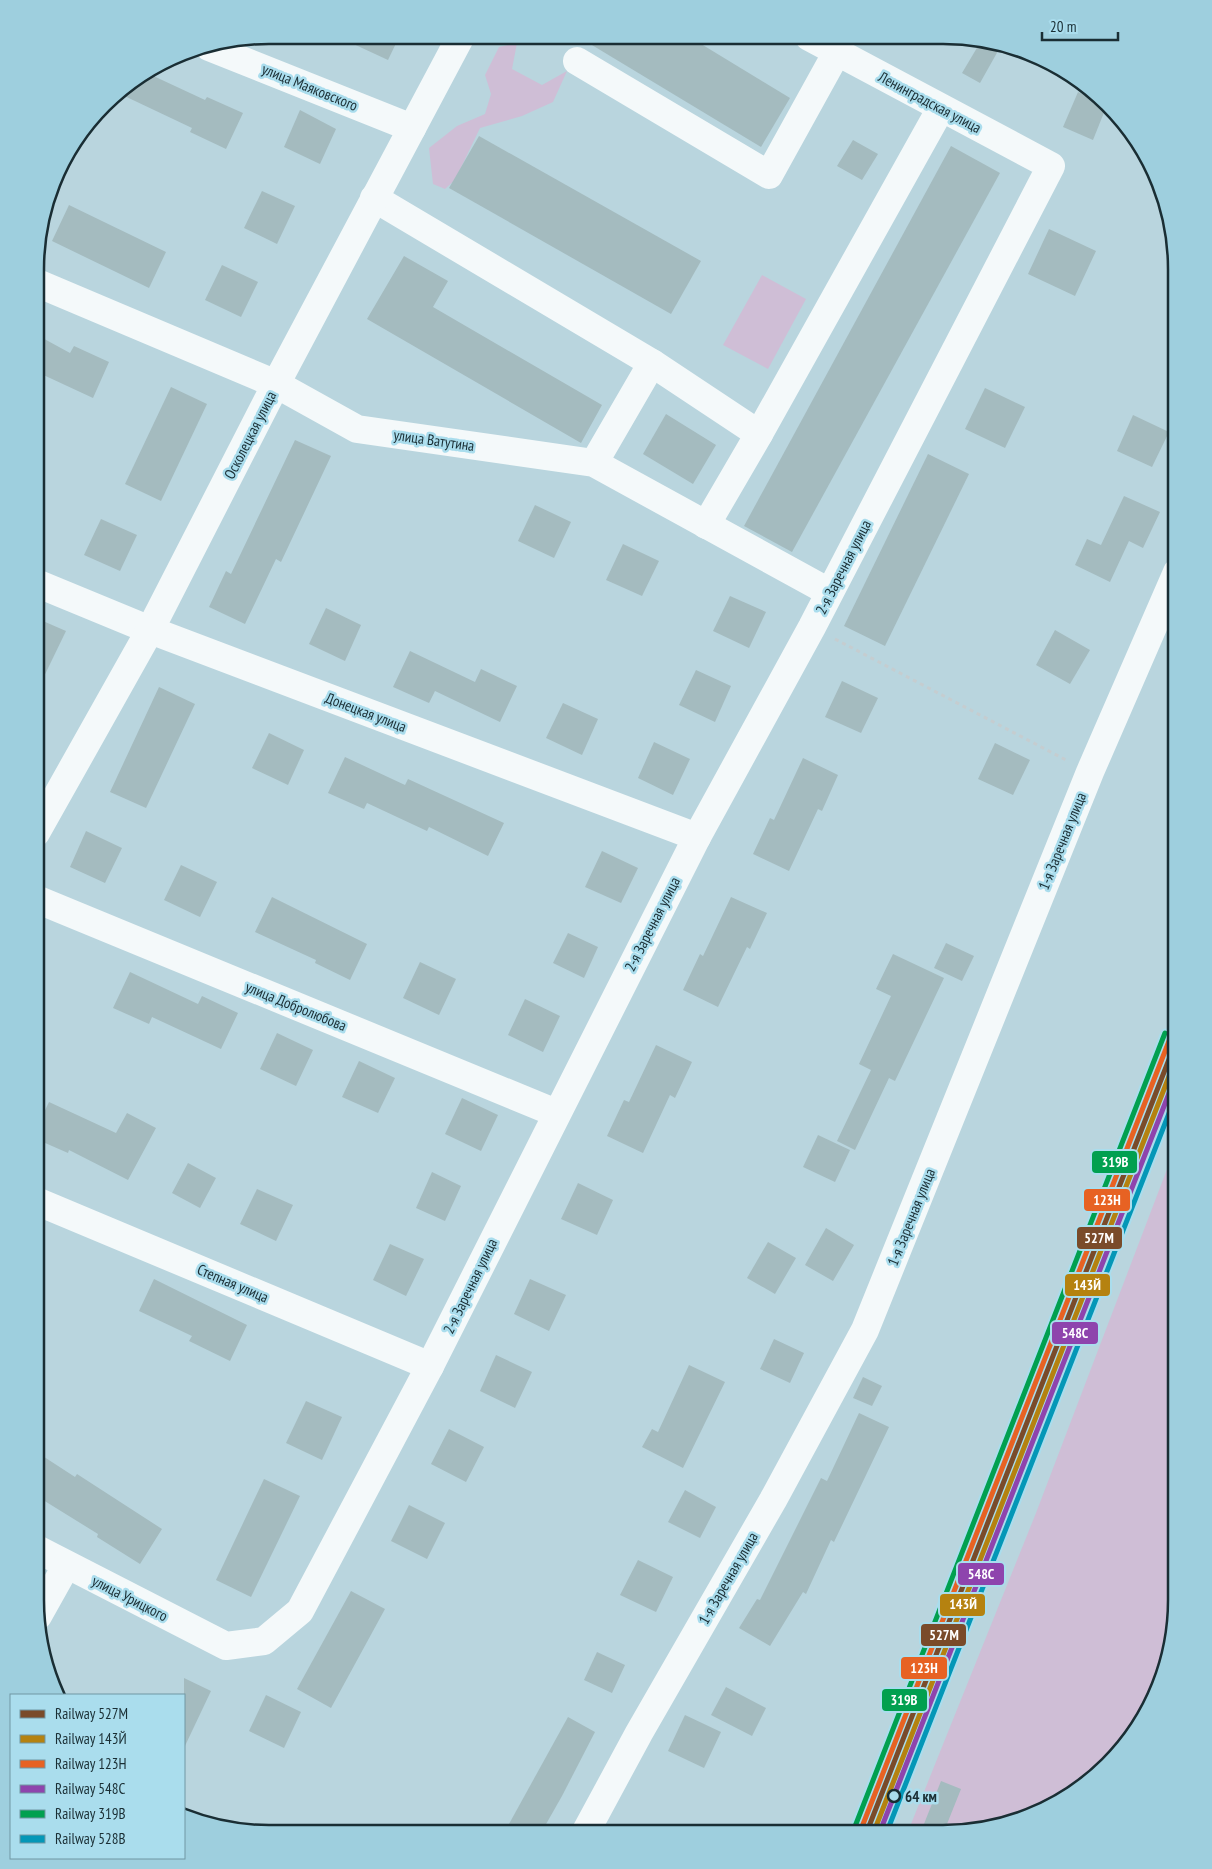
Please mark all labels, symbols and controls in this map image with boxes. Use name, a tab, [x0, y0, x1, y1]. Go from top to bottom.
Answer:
scale bar	[1042, 10, 1118, 42]
text: 20 m	[1050, 17, 1076, 36]
street label: улица Маяковского	[259, 59, 361, 115]
street label: Ленинградская улица	[874, 66, 985, 137]
street label: Осколецкая улица	[220, 388, 280, 482]
street label: улица Ватутина	[392, 425, 476, 455]
street label: 2-я Заречная улица	[811, 517, 875, 617]
street label: Донецкая улица	[323, 688, 409, 736]
street label: 1-я Заречная улица	[1034, 789, 1090, 893]
street label: 2-я Заречная улица	[620, 874, 684, 974]
street label: улица Добролюбова	[243, 977, 349, 1035]
line badge: 319В	[1091, 1150, 1138, 1174]
text: 319В	[1102, 1153, 1129, 1171]
street label: 1-я Заречная улица	[883, 1165, 939, 1269]
line badge: 123Н	[1083, 1188, 1131, 1212]
text: 123Н	[1093, 1191, 1121, 1209]
line badge: 527М	[1076, 1226, 1123, 1250]
text: 527М	[1084, 1229, 1114, 1247]
street label: 2-я Заречная улица	[439, 1235, 501, 1337]
street label: Степная улица	[195, 1259, 271, 1307]
line badge: 143Й	[1064, 1273, 1111, 1297]
text: 143Й	[1073, 1276, 1101, 1294]
line badge: 548С	[1051, 1321, 1099, 1345]
text: 548С	[1062, 1324, 1089, 1342]
street label: 1-я Заречная улица	[694, 1528, 762, 1628]
line badge: 548С	[957, 1562, 1005, 1586]
text: 548С	[968, 1565, 995, 1583]
street label: улица Урицкого	[89, 1571, 171, 1625]
line badge: 143Й	[939, 1593, 986, 1617]
text: 143Й	[949, 1595, 977, 1613]
line badge: 527М	[920, 1623, 967, 1647]
text: 527М	[929, 1626, 959, 1644]
line badge: 123Н	[900, 1656, 948, 1680]
text: 123Н	[910, 1659, 938, 1677]
line badge: 319В	[881, 1688, 928, 1712]
text: 319В	[891, 1691, 918, 1709]
legend	[10, 1694, 185, 1859]
text: Railway 527М	[55, 1704, 128, 1723]
text: Railway 143Й	[55, 1729, 127, 1748]
text: Railway 123Н	[55, 1754, 126, 1773]
text: Railway 548С	[55, 1779, 125, 1798]
place label: 64 км	[905, 1787, 937, 1806]
marker: 64 км	[887, 1789, 901, 1803]
text: Railway 319В	[55, 1804, 126, 1823]
text: Railway 528В	[55, 1829, 126, 1848]

